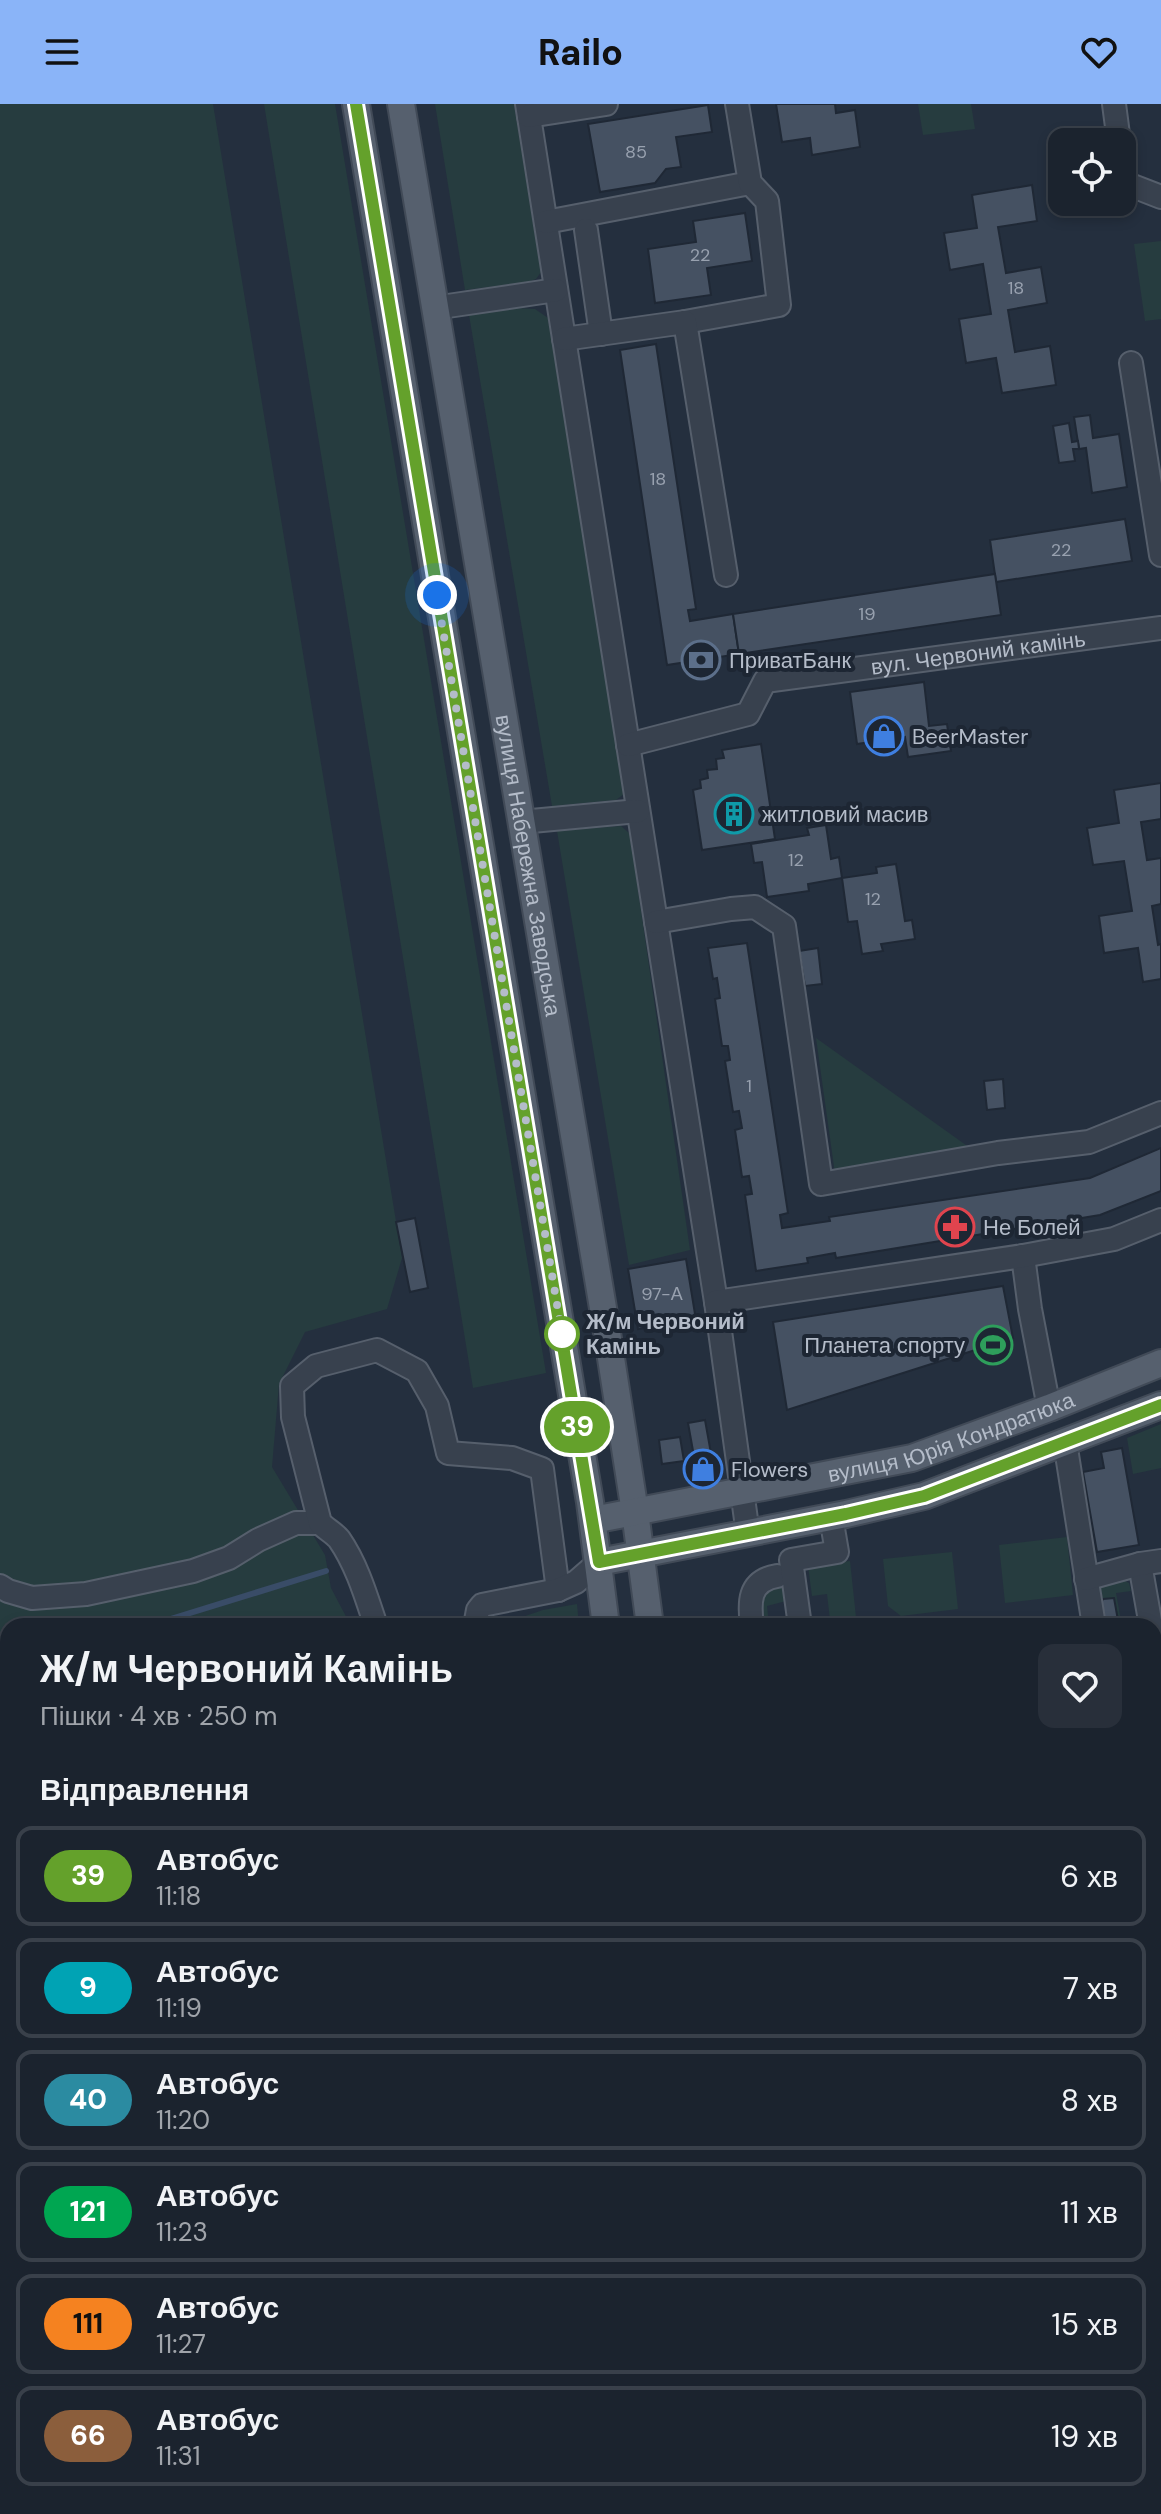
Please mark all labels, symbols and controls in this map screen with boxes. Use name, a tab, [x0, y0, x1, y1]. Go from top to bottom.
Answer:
text: Railo	[538, 29, 623, 76]
icon: menu	[40, 30, 84, 74]
icon: heart	[1077, 30, 1121, 74]
map controls	[1048, 128, 1136, 216]
button: locate	[1048, 128, 1136, 216]
house number: 85	[625, 140, 647, 164]
house number: 22	[690, 243, 710, 267]
house number: 18	[1008, 276, 1024, 300]
house number: 18	[650, 467, 666, 491]
house number: 22	[1051, 538, 1071, 562]
your location	[417, 575, 457, 615]
house number: 19	[859, 602, 875, 626]
street label: вул. Червоний камінь	[869, 624, 1087, 681]
bank icon: ПриватБанк	[680, 639, 722, 681]
place label: ПриватБанк	[729, 646, 851, 675]
street label: вулиця Набережна Заводська	[489, 712, 568, 1019]
shop icon: BeerMaster	[863, 715, 905, 757]
place label: BeerMaster	[912, 722, 1028, 751]
building icon: житловий масив	[713, 793, 755, 835]
place label: житловий масив	[762, 800, 928, 829]
house number: 12	[788, 848, 804, 872]
house number: 12	[865, 887, 881, 911]
house number: 1	[746, 1074, 752, 1098]
pharmacy icon: Не Болей	[934, 1206, 976, 1248]
place label: Не Болей	[983, 1213, 1081, 1242]
house number: 97-А	[641, 1282, 683, 1306]
place label: Ж/м Червоний Камінь	[585, 1307, 745, 1361]
marker: Ж/м Червоний Камінь	[545, 1317, 579, 1351]
sports icon: Планета спорту	[972, 1324, 1014, 1366]
place label: Планета спорту	[804, 1331, 965, 1360]
street label: вулиця Юрія Кондратюка	[825, 1385, 1079, 1489]
line badge: 39	[541, 1401, 613, 1453]
text: 39	[560, 1408, 594, 1445]
shop icon: Flowers	[682, 1448, 724, 1490]
place label: Flowers	[731, 1455, 808, 1484]
text: Ж/м Червоний Камінь	[40, 1644, 453, 1694]
button: heart	[1038, 1644, 1122, 1728]
text: Пішки · 4 хв · 250 m	[40, 1699, 277, 1733]
text: Відправлення	[40, 1770, 249, 1809]
text: Автобус	[156, 1840, 279, 1879]
text: 39	[71, 1857, 105, 1894]
text: 6 хв	[1060, 1857, 1118, 1896]
text: 11:18	[156, 1879, 201, 1913]
text: Автобус	[156, 1952, 279, 1991]
text: 9	[79, 1969, 97, 2006]
text: 7 хв	[1063, 1969, 1118, 2008]
text: 11:19	[156, 1991, 202, 2025]
text: Автобус	[156, 2064, 279, 2103]
text: 40	[69, 2081, 107, 2118]
text: 8 хв	[1061, 2081, 1118, 2120]
text: 11:20	[156, 2103, 210, 2137]
text: Автобус	[156, 2176, 279, 2215]
text: 121	[70, 2193, 106, 2230]
text: 11 хв	[1060, 2193, 1118, 2232]
text: 11:23	[156, 2215, 208, 2249]
text: Автобус	[156, 2288, 279, 2327]
text: 111	[73, 2305, 103, 2342]
text: 15 хв	[1051, 2305, 1118, 2344]
text: 11:27	[156, 2327, 206, 2361]
text: Автобус	[156, 2400, 279, 2439]
text: 66	[70, 2417, 106, 2454]
text: 19 хв	[1051, 2417, 1118, 2456]
text: 11:31	[156, 2439, 201, 2473]

